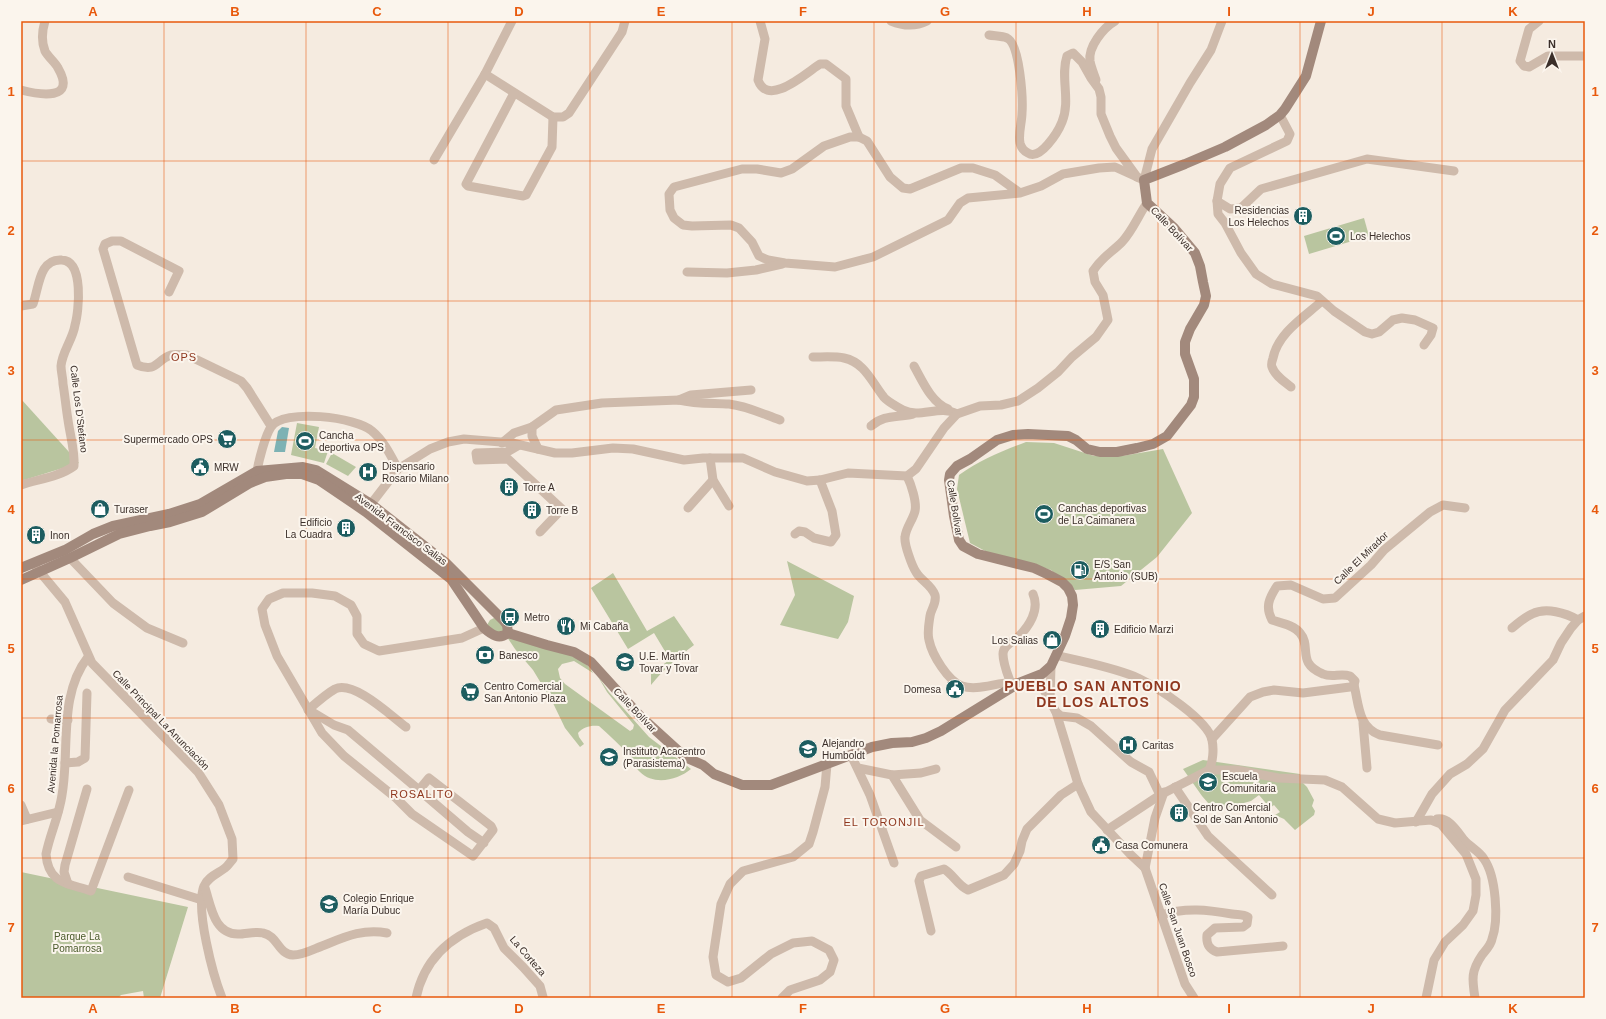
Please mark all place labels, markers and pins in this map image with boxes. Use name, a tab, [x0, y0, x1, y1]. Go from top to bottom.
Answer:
place label: Residencias Los Helechos	[1228, 205, 1289, 228]
building icon: Residencias Los Helechos	[1292, 205, 1314, 227]
sports icon: Los Helechos	[1325, 225, 1347, 247]
place label: Los Helechos	[1350, 231, 1411, 242]
supermarket icon: Supermercado OPS	[216, 428, 238, 450]
sports icon: Cancha deportiva OPS	[294, 430, 316, 452]
place label: Cancha deportiva OPS	[319, 430, 384, 453]
place label: Supermercado OPS	[124, 434, 213, 445]
public building icon: MRW	[189, 456, 211, 478]
hospital icon: Dispensario Rosario Milano	[357, 461, 379, 483]
place label: Dispensario Rosario Milano	[382, 461, 449, 484]
place label: MRW	[214, 462, 239, 473]
building icon: Torre A	[498, 476, 520, 498]
place label: Torre A	[523, 482, 555, 493]
shop icon: Turaser	[89, 498, 111, 520]
building icon: Torre B	[521, 499, 543, 521]
sports icon: Canchas deportivas de La Caimanera	[1033, 503, 1055, 525]
place label: Canchas deportivas de La Caimanera	[1058, 503, 1146, 526]
place label: Turaser	[114, 504, 149, 515]
place label: Torre B	[546, 505, 579, 516]
place label: Edificio La Cuadra	[285, 517, 332, 540]
building icon: Edificio La Cuadra	[335, 517, 357, 539]
building icon: Inon	[25, 524, 47, 546]
place label: Inon	[50, 530, 69, 541]
fuel station icon: E/S San Antonio (SUB)	[1069, 559, 1091, 581]
place label: E/S San Antonio (SUB)	[1094, 559, 1158, 582]
bus stop icon: Metro	[499, 606, 521, 628]
place label: Metro	[524, 612, 550, 623]
restaurant icon: Mi Cabaña	[555, 615, 577, 637]
building icon: Edificio Marzi	[1089, 618, 1111, 640]
place label: Mi Cabaña	[580, 621, 629, 632]
place label: Edificio Marzi	[1114, 624, 1173, 635]
shop icon: Los Salias	[1041, 629, 1063, 651]
place label: Los Salias	[992, 635, 1038, 646]
bank icon: Banesco	[474, 644, 496, 666]
place label: Banesco	[499, 650, 538, 661]
school or university icon: U.E. Martín Tovar y Tovar	[614, 651, 636, 673]
place label: U.E. Martín Tovar y Tovar	[639, 651, 699, 674]
public building icon: Domesa	[944, 678, 966, 700]
supermarket icon: Centro Comercial San Antonio Plaza	[459, 681, 481, 703]
place label: Centro Comercial San Antonio Plaza	[484, 681, 566, 704]
place label: Domesa	[904, 684, 941, 695]
hospital icon: Caritas	[1117, 734, 1139, 756]
school or university icon: Alejandro Humboldt	[797, 738, 819, 760]
place label: Alejandro Humboldt	[822, 738, 865, 761]
place label: Caritas	[1142, 740, 1174, 751]
school or university icon: Instituto Acacentro (Parasistema)	[598, 746, 620, 768]
place label: Instituto Acacentro (Parasistema)	[623, 746, 706, 769]
school or university icon: Escuela Comunitaria	[1197, 771, 1219, 793]
place label: Escuela Comunitaria	[1222, 771, 1276, 794]
building icon: Centro Comercial Sol de San Antonio	[1168, 802, 1190, 824]
place label: Centro Comercial Sol de San Antonio	[1193, 802, 1279, 825]
public building icon: Casa Comunera	[1090, 834, 1112, 856]
place label: Casa Comunera	[1115, 840, 1188, 851]
school or university icon: Colegio Enrique María Dubuc	[318, 893, 340, 915]
place label: Colegio Enrique María Dubuc	[343, 893, 415, 916]

